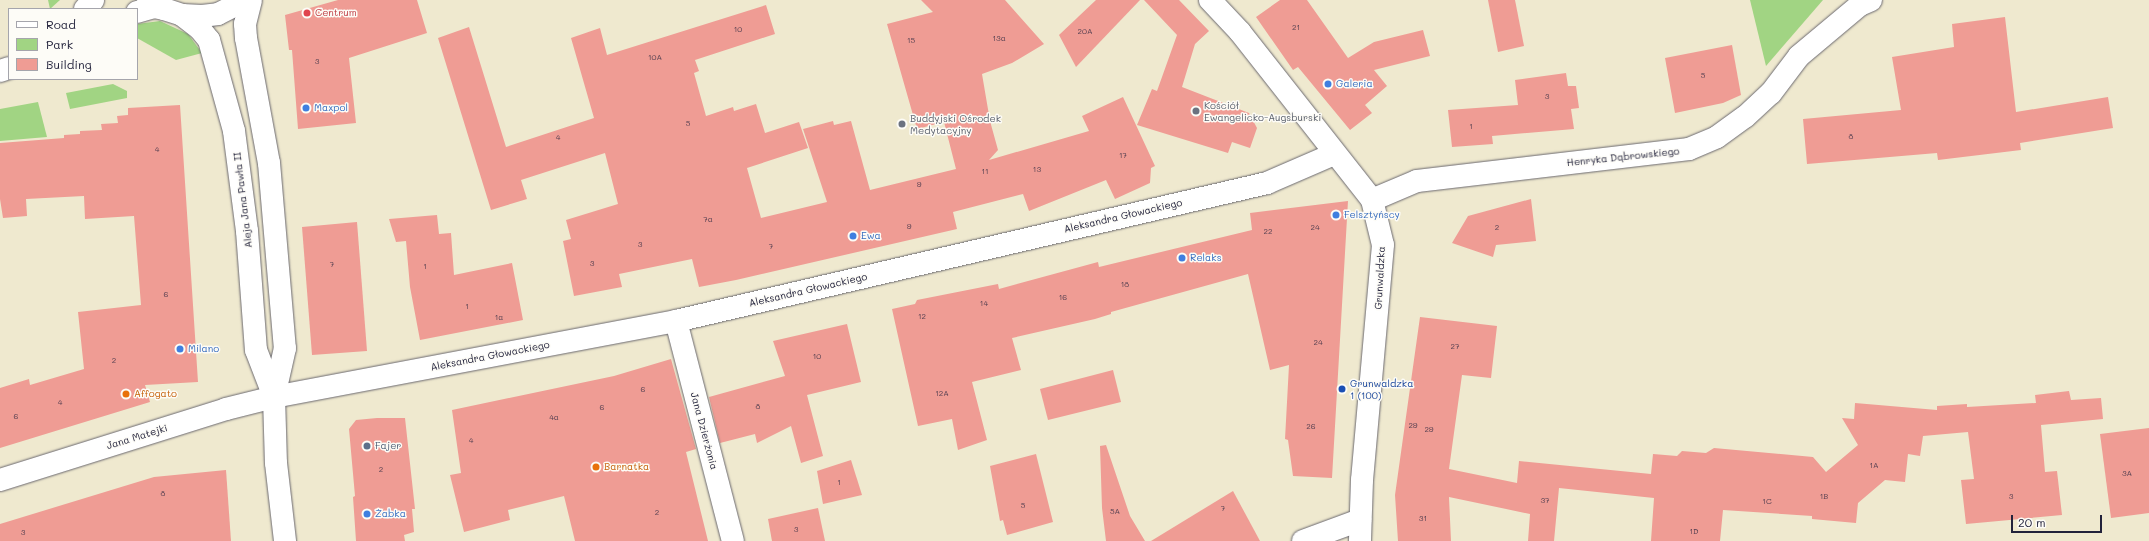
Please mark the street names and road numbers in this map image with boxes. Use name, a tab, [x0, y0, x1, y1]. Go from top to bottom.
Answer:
street label: Henryka Dąbrowskiego	[1566, 145, 1680, 169]
street label: Aleja Jana Pawła II	[231, 151, 255, 249]
street label: Aleksandra Głowackiego	[1063, 197, 1183, 235]
street label: Grunwaldzka	[1372, 246, 1388, 310]
street label: Aleksandra Głowackiego	[748, 271, 868, 309]
street label: Aleksandra Głowackiego	[429, 339, 551, 373]
street label: Jana Dzierżonia	[688, 391, 720, 471]
street label: Jana Matejki	[105, 422, 169, 452]

